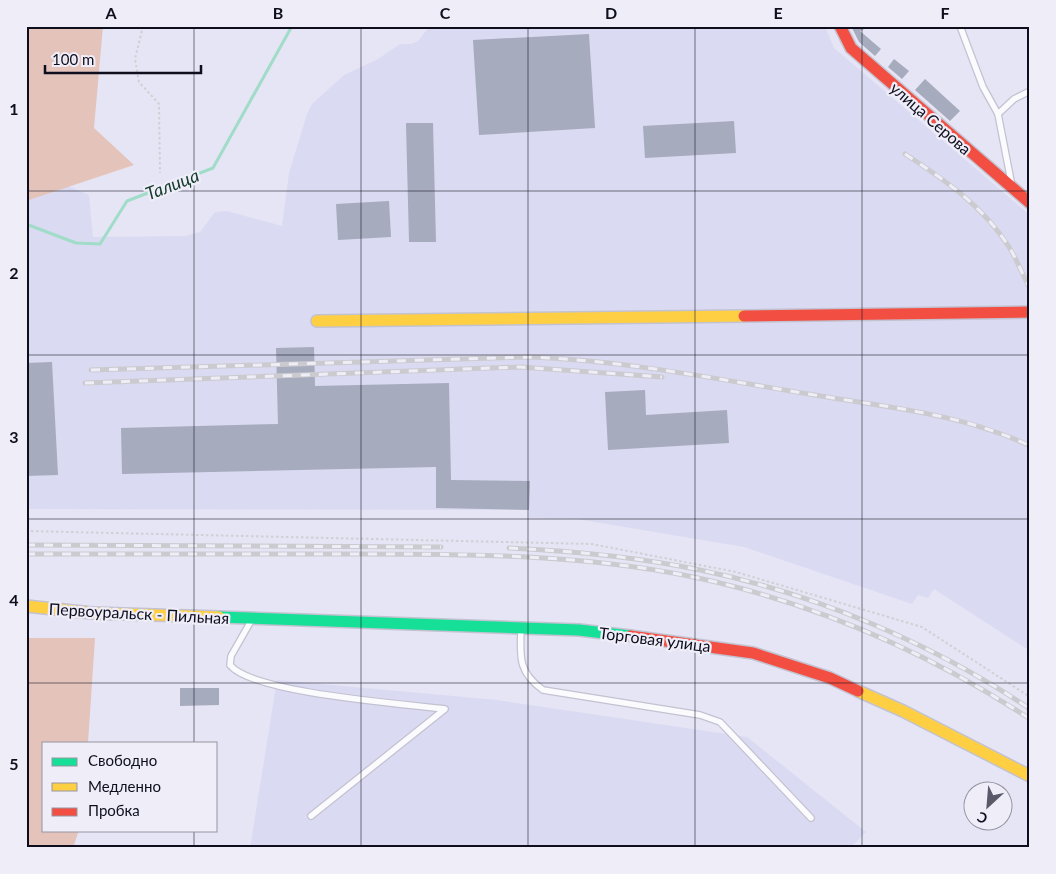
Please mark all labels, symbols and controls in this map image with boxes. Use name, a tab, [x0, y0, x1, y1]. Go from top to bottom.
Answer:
text: A	[104, 3, 117, 22]
text: B	[273, 3, 283, 22]
text: C	[440, 3, 451, 22]
text: D	[605, 3, 617, 22]
text: E	[773, 3, 783, 22]
text: F	[940, 3, 950, 22]
scale bar	[45, 42, 201, 74]
text: 100 m	[52, 50, 94, 68]
street label: улица Серова	[887, 78, 975, 158]
text: 1	[9, 99, 19, 118]
water label: Талица	[142, 164, 202, 204]
text: 2	[9, 263, 19, 282]
text: 3	[9, 427, 19, 446]
text: 4	[9, 590, 19, 609]
street label: Первоуральск - Пильная	[48, 599, 230, 627]
street label: Торговая улица	[598, 623, 712, 655]
legend	[42, 742, 218, 832]
text: Свободно	[88, 751, 157, 769]
text: 5	[9, 754, 19, 773]
text: Медленно	[88, 777, 161, 795]
north arrow	[964, 782, 1014, 832]
text: Пробка	[88, 801, 140, 819]
text: С	[974, 808, 990, 828]

